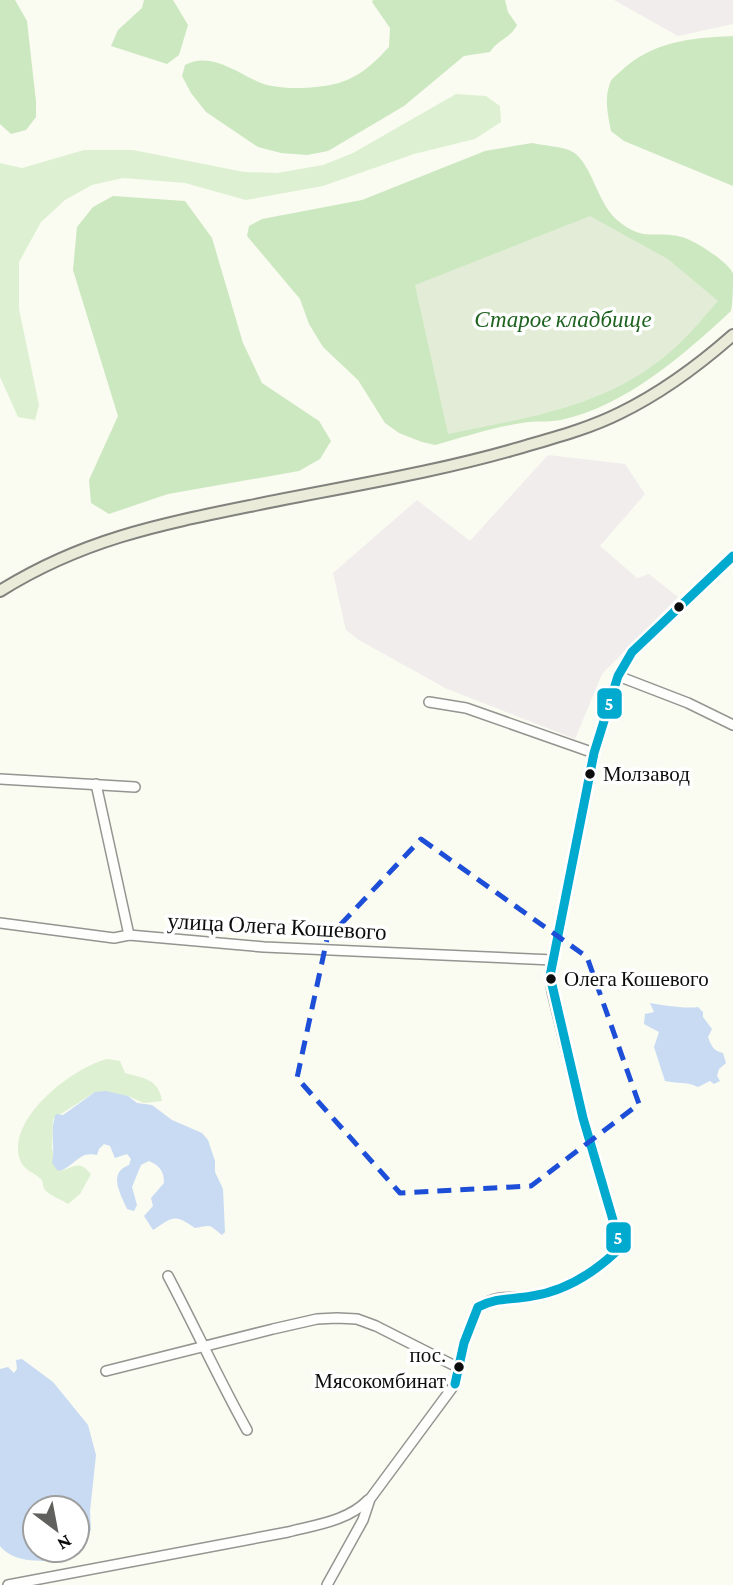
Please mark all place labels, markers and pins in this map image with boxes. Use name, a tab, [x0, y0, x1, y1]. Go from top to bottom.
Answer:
unlabelled marker	[672, 600, 686, 614]
place label: Молзавод	[603, 762, 690, 786]
marker: Молзавод	[583, 767, 597, 781]
place label: Олега Кошевого	[564, 967, 709, 991]
marker: Олега Кошевого	[544, 972, 558, 986]
place label: пос. Мясокомбинат	[314, 1343, 446, 1393]
marker: пос. Мясокомбинат	[452, 1360, 466, 1374]

